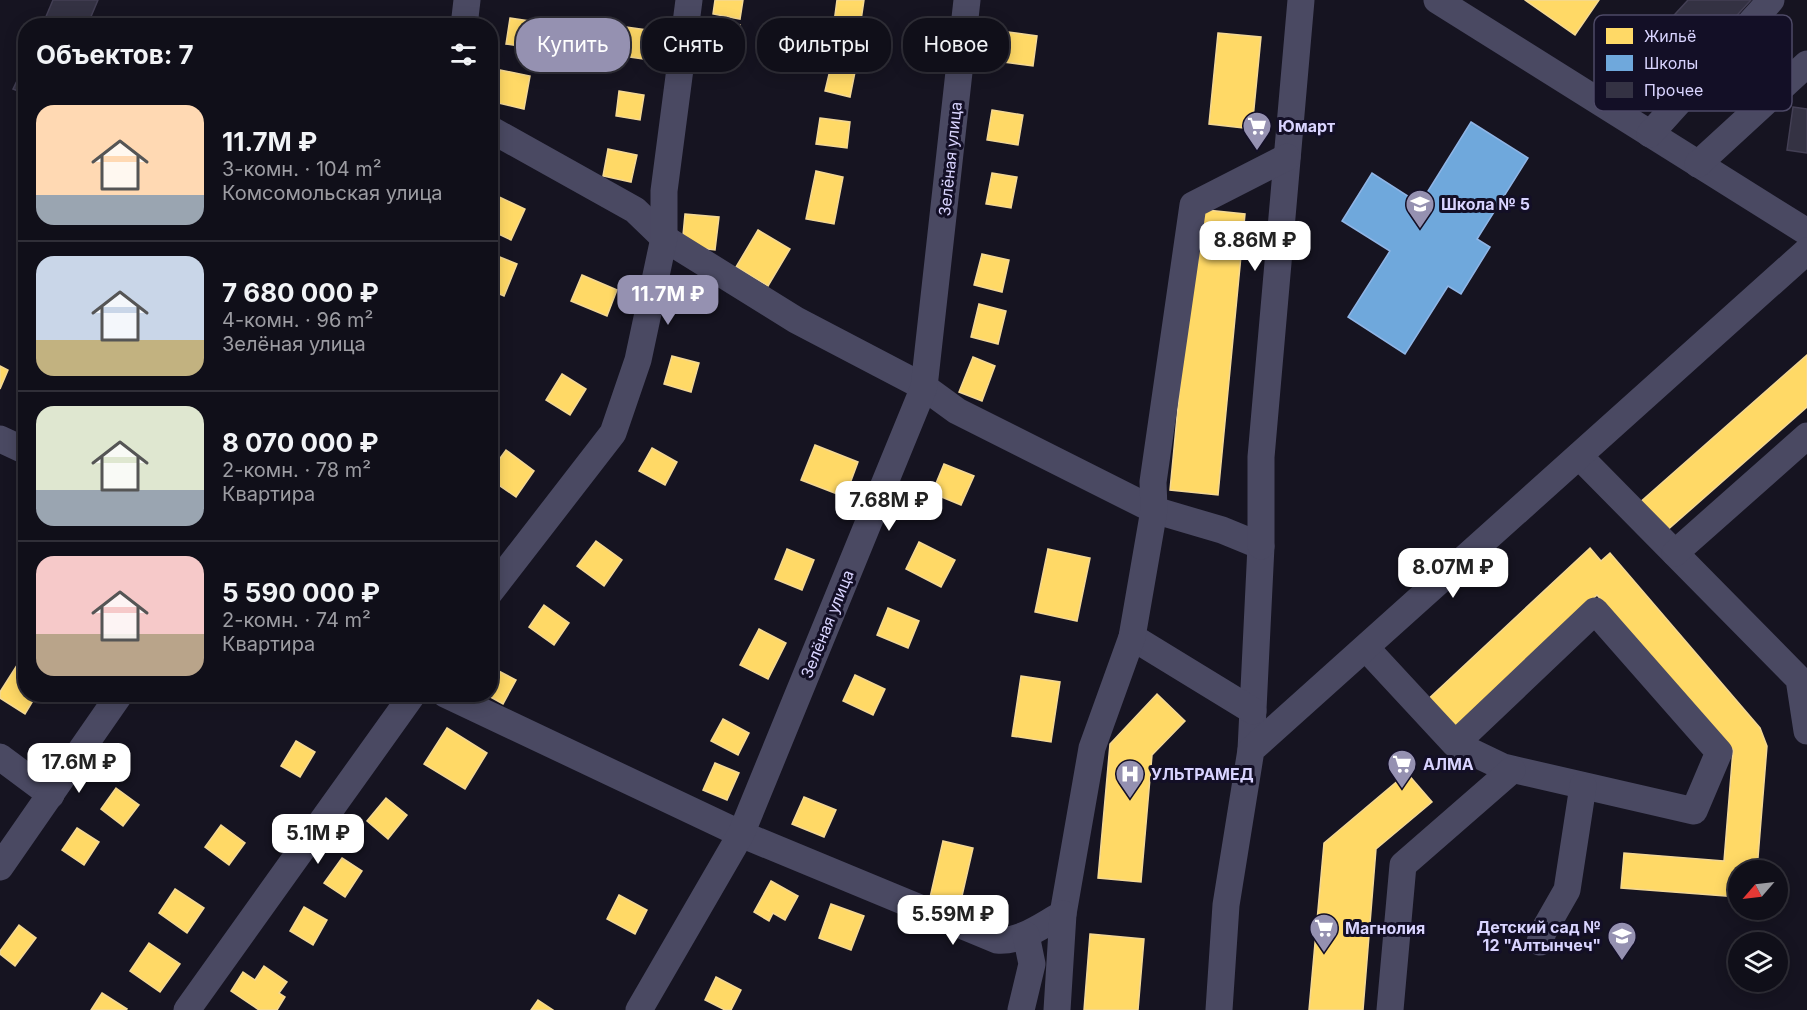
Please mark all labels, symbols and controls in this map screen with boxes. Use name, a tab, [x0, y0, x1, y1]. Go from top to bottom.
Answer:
legend	[1594, 15, 1792, 111]
chip: Купить	[516, 18, 630, 72]
chip: Снять	[642, 18, 745, 72]
chip: Фильтры	[757, 18, 891, 72]
chip: Новое	[903, 18, 1009, 72]
text: Жильё	[1644, 26, 1696, 46]
icon: filters	[447, 38, 480, 71]
text: Объектов: 7	[36, 39, 194, 70]
text: Школы	[1644, 53, 1698, 73]
text: Прочее	[1644, 80, 1703, 100]
street label: Зелёная улица	[934, 101, 966, 217]
supermarket icon: Юмарт	[1241, 110, 1273, 152]
place label: Юмарт	[1278, 116, 1335, 136]
text: 11.7M ₽	[222, 126, 317, 157]
icon: home	[84, 129, 156, 201]
text: 3-комн. · 104 m²	[222, 157, 382, 181]
text: Комсомольская улица	[222, 181, 443, 205]
school or university icon: Школа № 5	[1404, 188, 1436, 230]
place label: Школа № 5	[1441, 194, 1530, 214]
pin: 8.86M ₽	[1200, 221, 1310, 272]
text: 8.86M ₽	[1214, 228, 1296, 252]
pin: 11.7M ₽	[613, 275, 723, 326]
text: 7 680 000 ₽	[222, 277, 379, 308]
icon: home	[84, 280, 156, 352]
text: 11.7M ₽	[631, 282, 705, 306]
text: 4-комн. · 96 m²	[222, 308, 373, 332]
text: Зелёная улица	[222, 332, 366, 356]
text: 8 070 000 ₽	[222, 427, 379, 458]
icon: home	[84, 430, 156, 502]
text: 2-комн. · 78 m²	[222, 458, 371, 482]
pin: 7.68M ₽	[834, 481, 944, 532]
text: Квартира	[222, 482, 315, 506]
text: 7.68M ₽	[849, 488, 929, 512]
pin: 8.07M ₽	[1398, 548, 1508, 599]
text: 8.07M ₽	[1412, 555, 1494, 579]
street label: Зелёная улица	[796, 567, 858, 681]
text: 5 590 000 ₽	[222, 577, 380, 608]
icon: home	[84, 580, 156, 652]
text: 2-комн. · 74 m²	[222, 608, 371, 632]
text: Квартира	[222, 632, 315, 656]
pin: 17.6M ₽	[24, 743, 134, 794]
supermarket icon: АЛМА	[1386, 748, 1418, 790]
text: 17.6M ₽	[41, 750, 117, 774]
place label: АЛМА	[1423, 754, 1474, 774]
hospital icon: УЛЬТРАМЕД	[1114, 758, 1146, 800]
place label: УЛЬТРАМЕД	[1151, 764, 1254, 784]
pin: 5.1M ₽	[269, 814, 367, 865]
text: 5.1M ₽	[286, 821, 350, 845]
north arrow	[1728, 860, 1788, 920]
map controls	[1728, 860, 1788, 992]
pin: 5.59M ₽	[898, 895, 1008, 946]
text: 5.59M ₽	[912, 902, 994, 926]
supermarket icon: Магнолия	[1308, 912, 1340, 954]
place label: Детский сад № 12 "Алтынчеч"	[1476, 917, 1601, 955]
place label: Магнолия	[1345, 918, 1425, 938]
school or university icon: Детский сад № 12 "Алтынчеч"	[1606, 920, 1638, 962]
button: layers	[1728, 932, 1788, 992]

